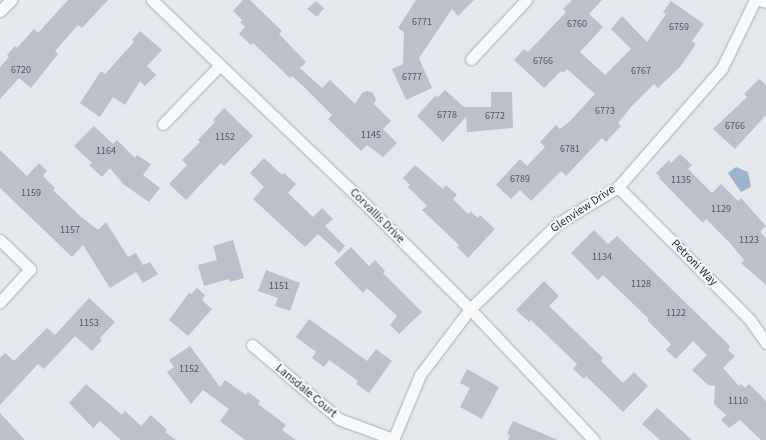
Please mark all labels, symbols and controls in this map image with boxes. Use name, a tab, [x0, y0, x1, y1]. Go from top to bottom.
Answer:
house number: 6771	[412, 17, 432, 29]
house number: 6760	[567, 19, 587, 31]
house number: 6759	[669, 22, 689, 34]
house number: 6766	[533, 56, 553, 68]
house number: 6720	[11, 65, 31, 77]
house number: 6767	[631, 66, 651, 78]
house number: 6777	[402, 72, 422, 84]
house number: 6773	[595, 106, 615, 118]
house number: 6778	[437, 110, 457, 122]
house number: 6772	[485, 111, 505, 123]
house number: 6766	[725, 121, 745, 133]
house number: 1145	[361, 130, 381, 142]
house number: 1152	[215, 132, 235, 144]
house number: 6781	[560, 144, 580, 156]
house number: 1164	[96, 146, 116, 158]
house number: 6789	[510, 174, 530, 186]
house number: 1135	[671, 175, 691, 187]
street label: Glenview Drive	[548, 182, 618, 236]
street label: Corvallis Drive	[347, 186, 407, 246]
house number: 1159	[21, 188, 41, 200]
house number: 1129	[711, 204, 731, 216]
house number: 1157	[60, 225, 80, 237]
house number: 1123	[739, 235, 759, 247]
street label: Petroni Way	[668, 237, 720, 289]
house number: 1134	[592, 252, 612, 264]
house number: 1128	[631, 279, 651, 291]
house number: 1151	[269, 281, 289, 293]
house number: 1122	[666, 308, 686, 320]
house number: 1153	[79, 318, 99, 330]
street label: Lansdale Court	[272, 361, 340, 421]
house number: 1152	[179, 364, 199, 376]
house number: 1110	[728, 396, 748, 408]

